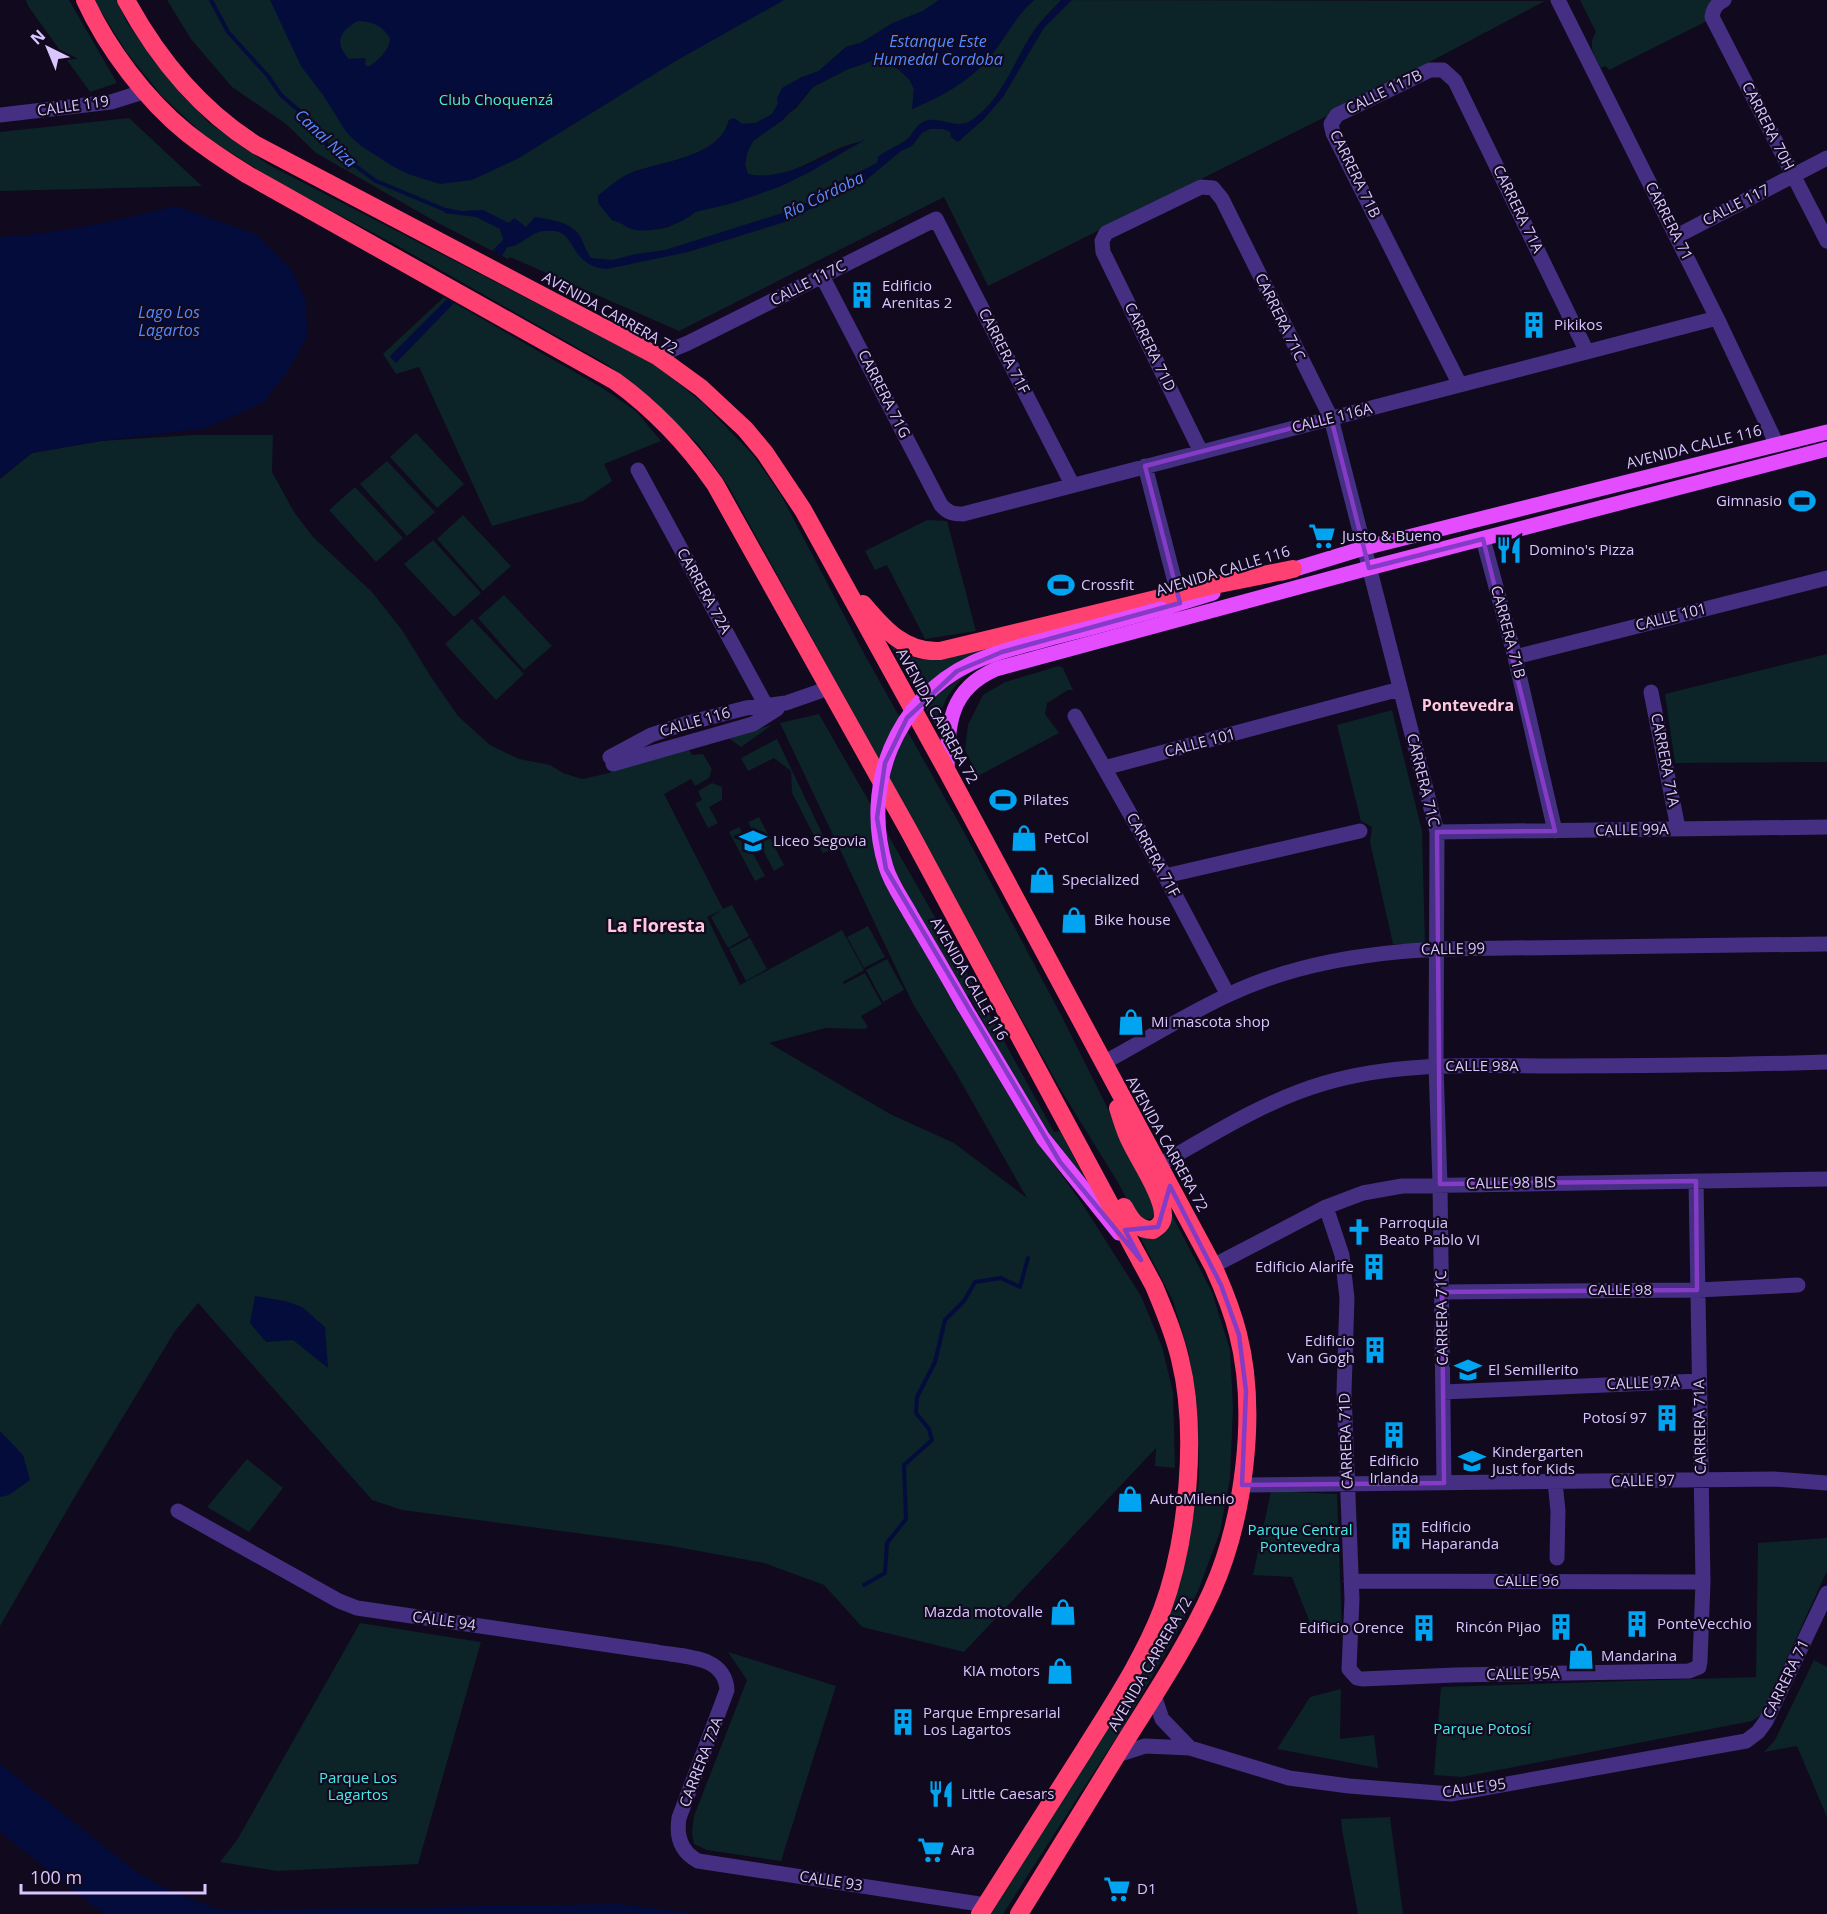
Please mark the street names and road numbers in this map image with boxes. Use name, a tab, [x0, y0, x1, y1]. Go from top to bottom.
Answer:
street label: CALLE 117B	[1342, 64, 1425, 118]
street label: CARRERA 70H	[1738, 78, 1800, 173]
street label: CALLE 119	[36, 90, 110, 120]
street label: CARRERA 71B	[1326, 126, 1386, 221]
street label: CARRERA 71A	[1489, 161, 1549, 256]
street label: CARRERA 71	[1642, 178, 1698, 263]
street label: CALLE 117	[1699, 179, 1772, 229]
street label: CALLE 117C	[766, 255, 849, 310]
street label: AVENIDA CARRERA 72	[539, 267, 682, 358]
street label: CARRERA 71C	[1251, 269, 1311, 364]
street label: CARRERA 71D	[1121, 299, 1181, 394]
street label: CARRERA 71F	[975, 304, 1035, 397]
street label: CARRERA 71G	[854, 346, 916, 441]
street label: CALLE 116A	[1290, 397, 1374, 437]
street label: AVENIDA CALLE 116	[1624, 420, 1764, 473]
street label: AVENIDA CALLE 116	[1153, 540, 1292, 600]
street label: CARRERA 72A	[673, 544, 737, 637]
street label: CARRERA 71B	[1487, 583, 1531, 680]
street label: CALLE 101	[1633, 598, 1708, 635]
street label: AVENIDA CARRERA 72	[892, 644, 983, 787]
street label: CALLE 116	[657, 701, 732, 741]
street label: CARRERA 71A	[1647, 711, 1685, 809]
street label: CALLE 101	[1162, 723, 1237, 761]
street label: CARRERA 71C	[1403, 731, 1445, 828]
street label: CARRERA 71F	[1123, 809, 1185, 900]
street label: CALLE 99A	[1595, 818, 1669, 840]
street label: AVENIDA CALLE 116	[926, 913, 1013, 1044]
street label: CALLE 99	[1421, 937, 1485, 959]
street label: CALLE 98A	[1445, 1055, 1519, 1075]
street label: AVENIDA CARRERA 72	[1122, 1072, 1213, 1215]
street label: CALLE 98 BIS	[1466, 1171, 1556, 1193]
street label: CARRERA 71C	[1430, 1270, 1452, 1366]
street label: CALLE 98	[1588, 1279, 1652, 1299]
street label: CALLE 97A	[1606, 1371, 1681, 1393]
street label: CARRERA 71A	[1688, 1379, 1710, 1475]
street label: CARRERA 71D	[1333, 1392, 1357, 1490]
street label: CALLE 97	[1611, 1469, 1675, 1491]
street label: CALLE 96	[1495, 1570, 1559, 1590]
street label: AVENIDA CARRERA 72	[1102, 1593, 1196, 1734]
street label: CALLE 94	[411, 1606, 478, 1634]
street label: CARRERA 71	[1757, 1636, 1813, 1721]
street label: CALLE 95A	[1486, 1662, 1560, 1684]
street label: CARRERA 72A	[674, 1713, 727, 1810]
street label: CALLE 95	[1441, 1773, 1507, 1801]
street label: CALLE 93	[798, 1865, 864, 1895]

